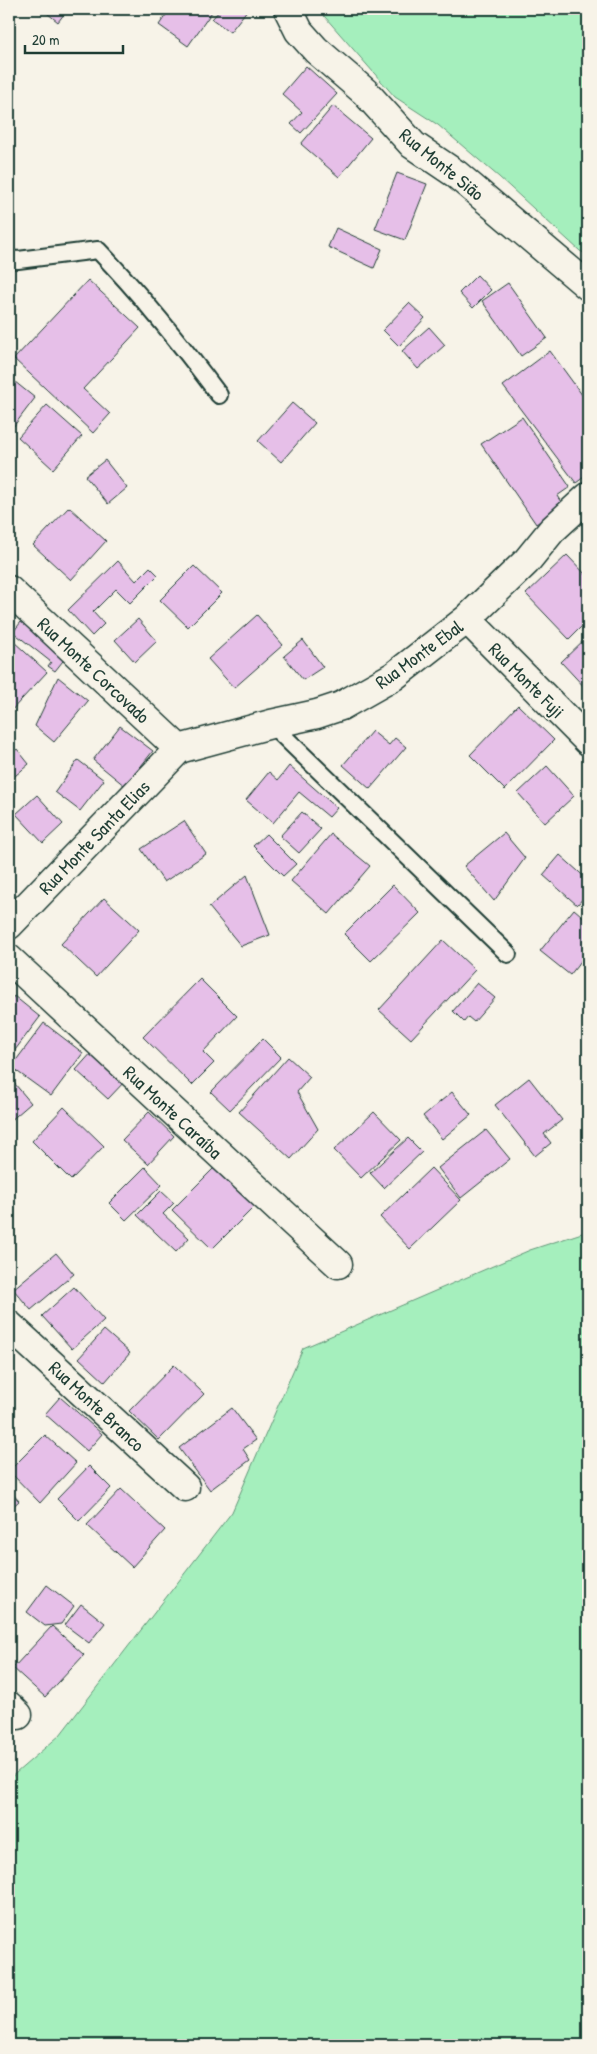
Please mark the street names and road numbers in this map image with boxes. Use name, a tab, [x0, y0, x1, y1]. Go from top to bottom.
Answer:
street label: Rua Monte Sião	[394, 122, 490, 206]
street label: Rua Monte Corcovado	[32, 611, 156, 729]
street label: Rua Monte Ebal	[370, 613, 469, 695]
street label: Rua Monte Fuji	[483, 636, 571, 724]
street label: Rua Monte Santa Elias	[33, 774, 155, 900]
street label: Rua Monte Caraíba	[118, 1059, 228, 1165]
street label: Rua Monte Branco	[43, 1355, 151, 1457]

